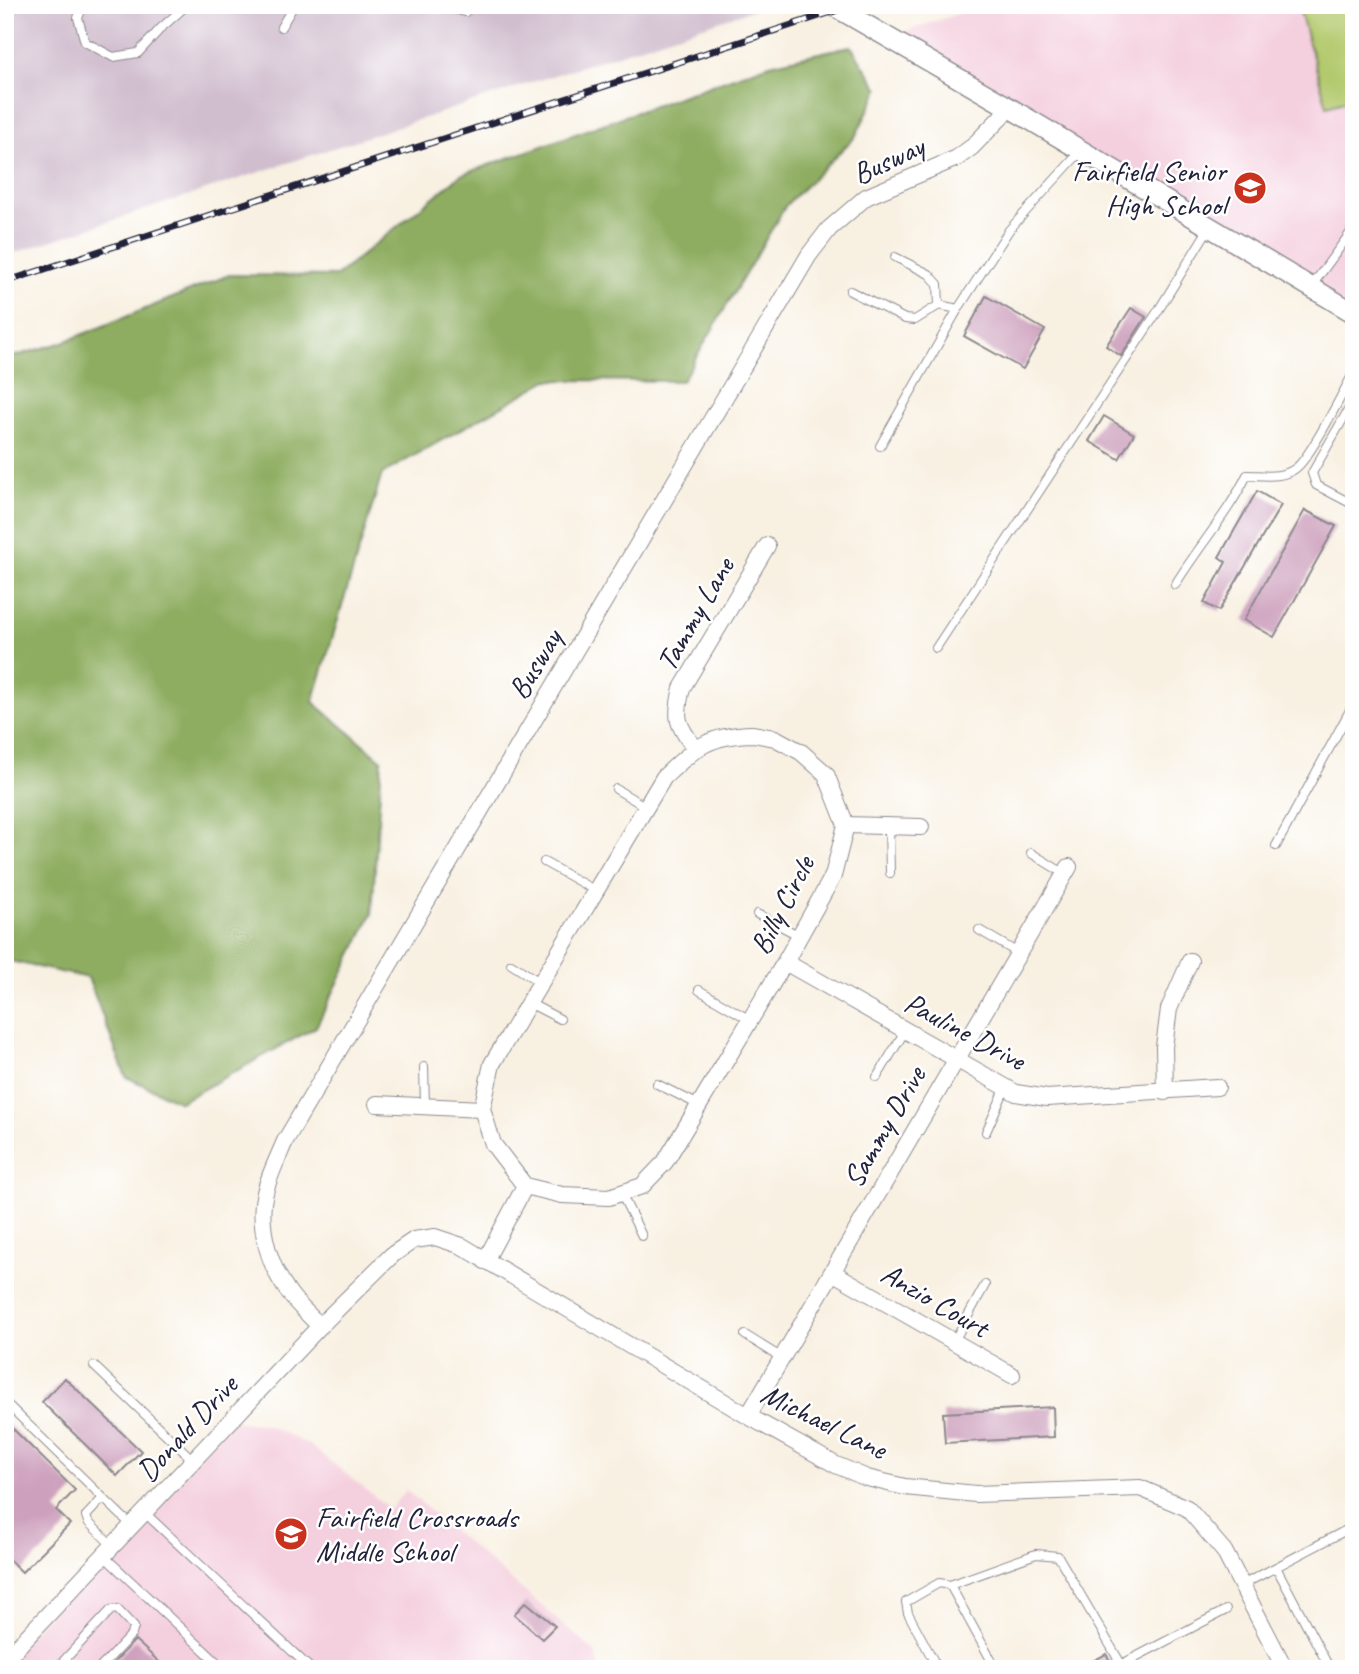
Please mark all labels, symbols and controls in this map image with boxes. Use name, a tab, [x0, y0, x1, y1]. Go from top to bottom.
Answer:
street label: Busway	[846, 126, 932, 193]
place label: Fairfield Senior High School	[1072, 152, 1231, 224]
school or university icon: Fairfield Senior High School	[1231, 169, 1269, 207]
street label: Tammy Lane	[647, 548, 744, 678]
street label: Busway	[499, 620, 572, 706]
street label: Billy Circle	[741, 847, 824, 961]
street label: Pauline Drive	[898, 983, 1034, 1080]
street label: Sammy Drive	[834, 1058, 935, 1194]
street label: Anzio Court	[875, 1254, 998, 1347]
street label: Donald Drive	[128, 1365, 247, 1489]
street label: Michael Lane	[755, 1374, 895, 1469]
place label: Fairfield Crossroads Middle School	[316, 1498, 520, 1570]
school or university icon: Fairfield Crossroads Middle School	[272, 1515, 310, 1553]

